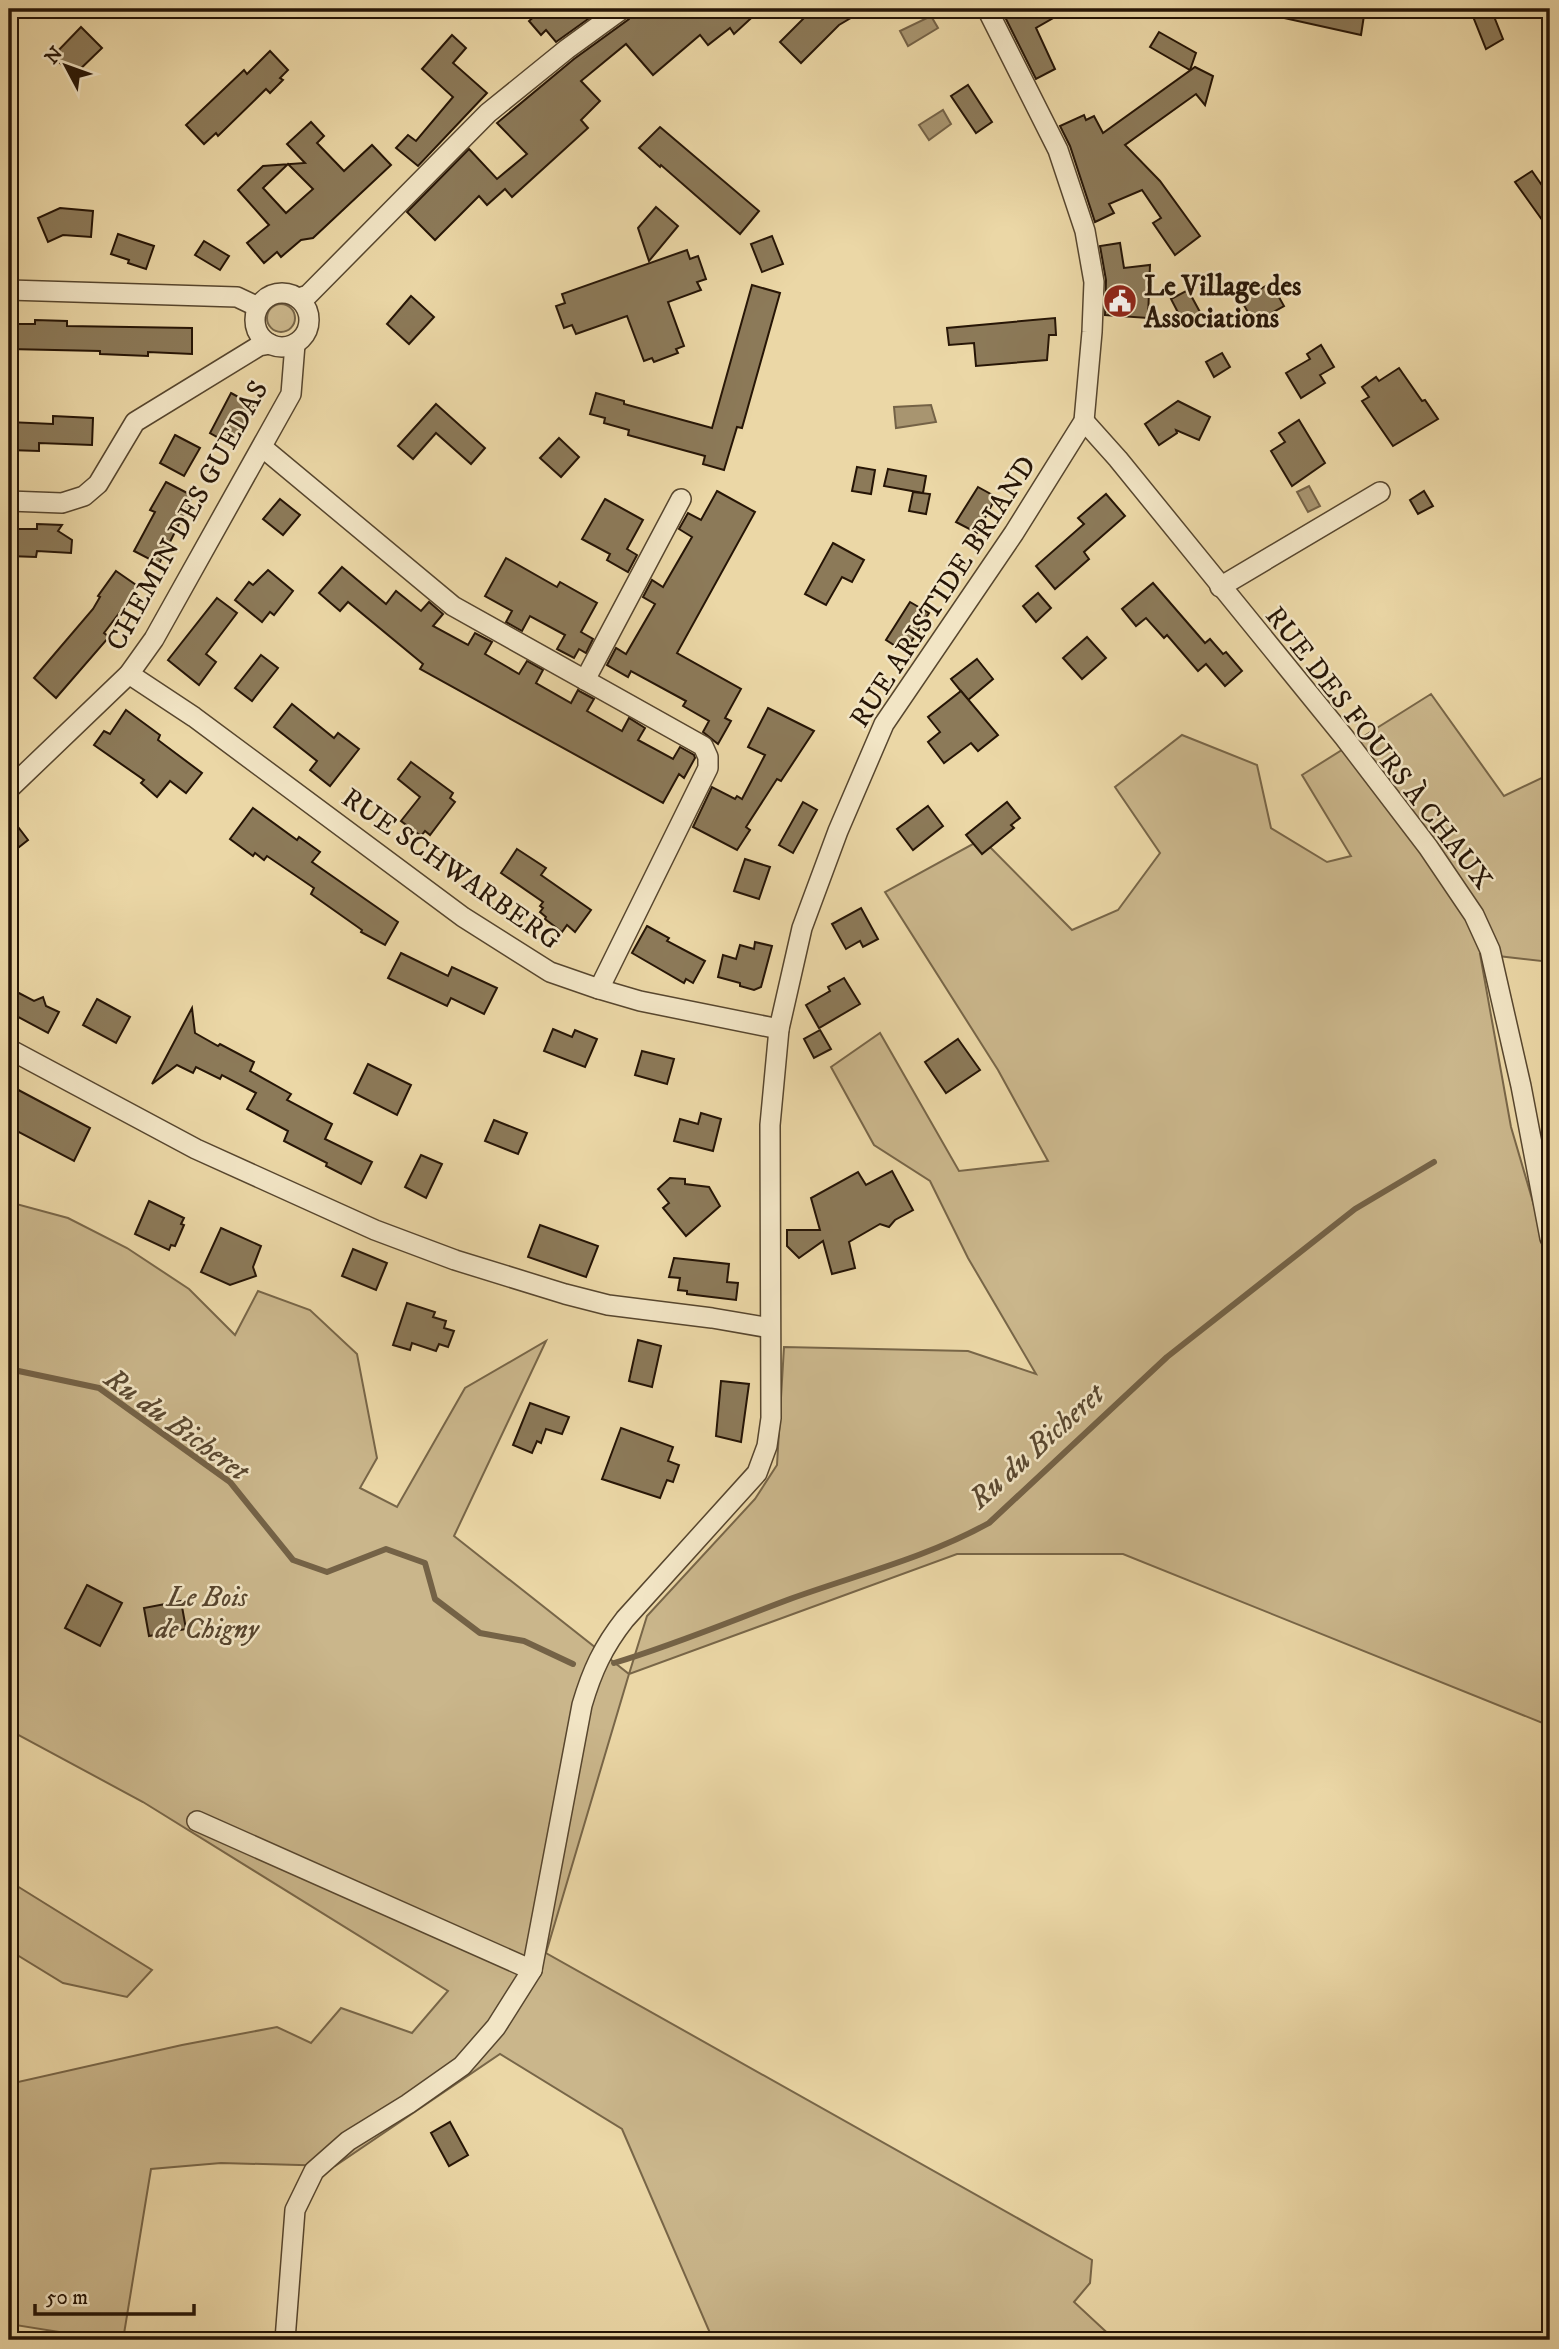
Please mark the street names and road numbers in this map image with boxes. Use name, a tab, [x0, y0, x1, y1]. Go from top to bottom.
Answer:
street label: CHEMIN DES GUEDAS	[98, 375, 276, 657]
street label: RUE ARISTIDE BRIAND	[842, 449, 1044, 734]
street label: RUE DES FOURS À CHAUX	[1257, 599, 1501, 896]
street label: RUE SCHWARBERG	[335, 781, 567, 958]

